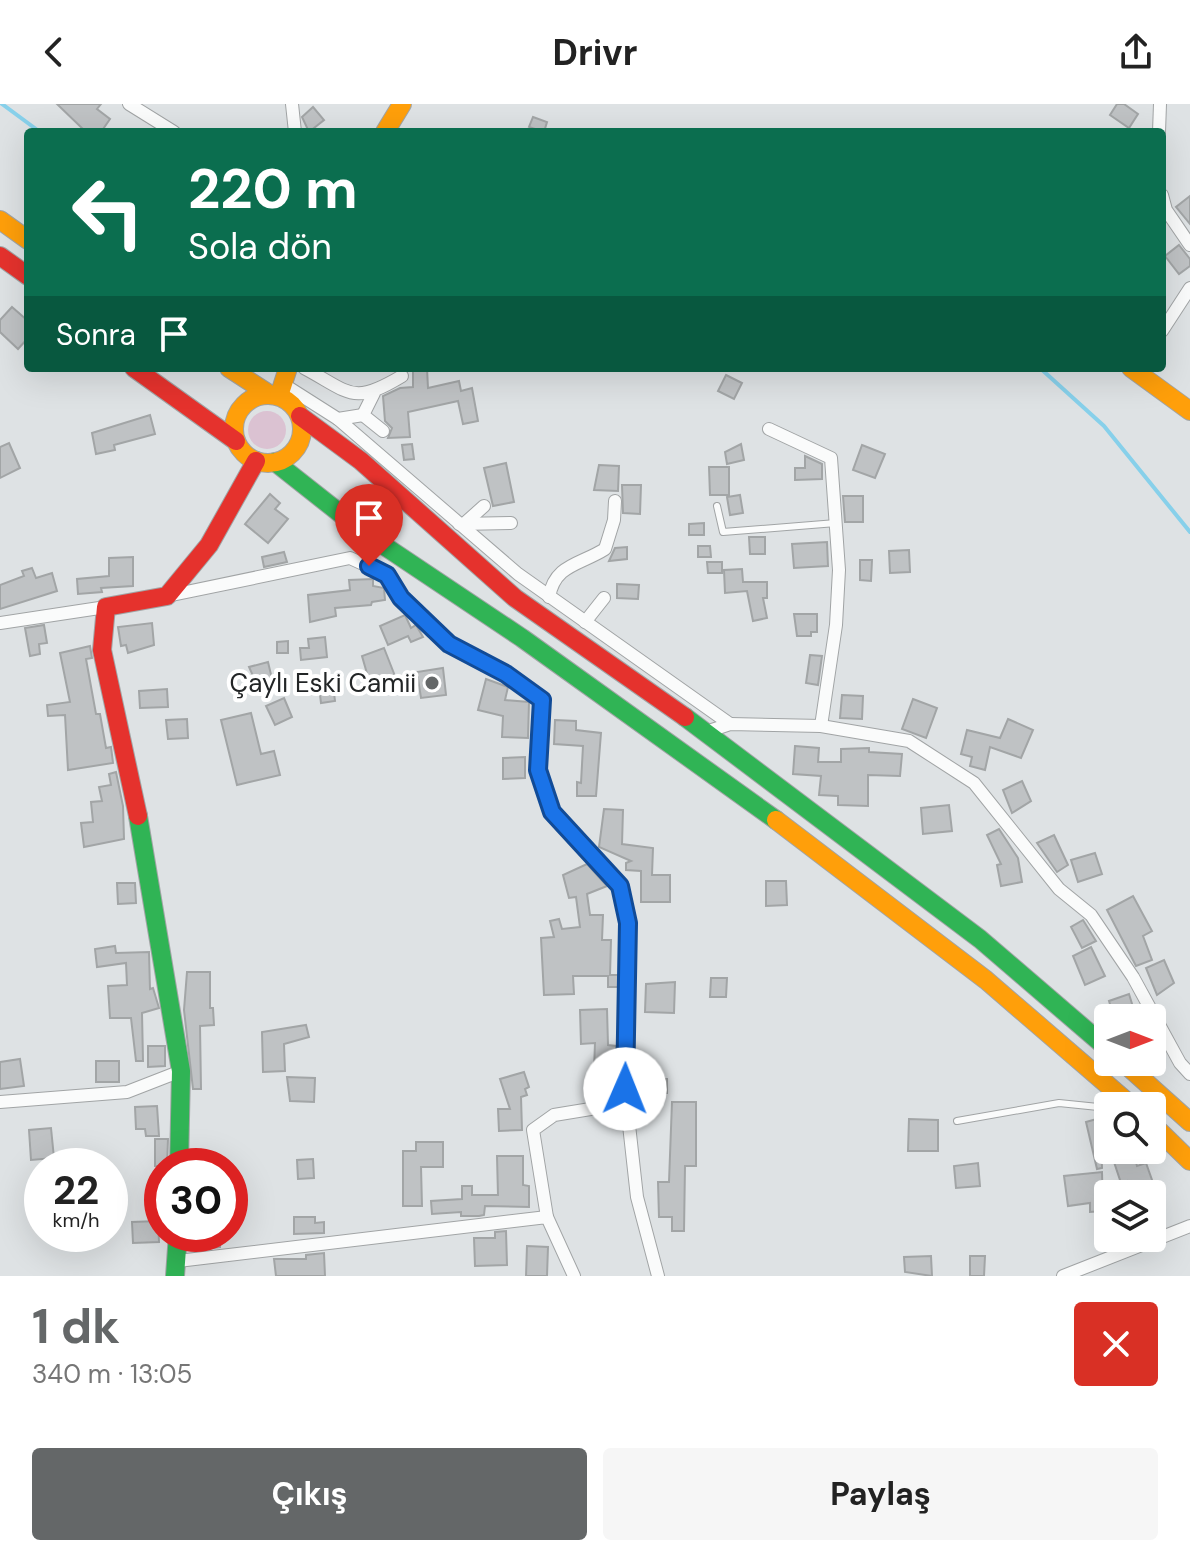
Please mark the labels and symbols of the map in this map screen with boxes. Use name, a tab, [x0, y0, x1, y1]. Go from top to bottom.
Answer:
pin	[335, 484, 403, 566]
place label: Çaylı Eski Camii	[230, 666, 416, 700]
marker: Çaylı Eski Camii	[423, 674, 441, 692]
north arrow	[1094, 1004, 1166, 1076]
position arrow	[583, 1047, 667, 1131]
speed limit sign: 30	[144, 1148, 248, 1252]

